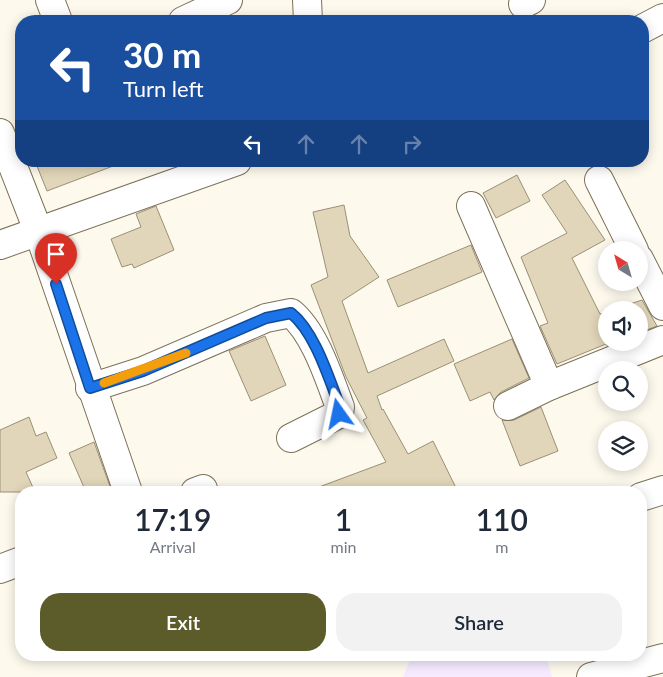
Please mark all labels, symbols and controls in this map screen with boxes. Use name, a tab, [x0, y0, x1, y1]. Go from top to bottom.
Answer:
text: 30 m	[123, 33, 201, 75]
icon: left	[40, 35, 105, 100]
text: Turn left	[123, 75, 204, 102]
icon: left	[239, 130, 267, 158]
icon: ahead	[292, 130, 320, 158]
icon: ahead	[345, 130, 373, 158]
icon: right	[398, 130, 426, 158]
pin	[35, 233, 77, 284]
icon: arrive	[42, 240, 70, 268]
north arrow	[598, 241, 648, 291]
map controls	[598, 241, 648, 471]
button: sound	[598, 301, 648, 351]
button: search	[598, 361, 648, 411]
position arrow	[312, 387, 364, 439]
button: layers	[598, 421, 648, 471]
text: 17:19	[134, 501, 211, 537]
text: 1	[335, 501, 352, 537]
text: 110	[476, 501, 528, 537]
text: Arrival	[150, 537, 196, 556]
text: min	[331, 537, 356, 556]
text: m	[495, 537, 508, 556]
button: Exit	[40, 593, 326, 651]
button: Share	[336, 593, 622, 651]

